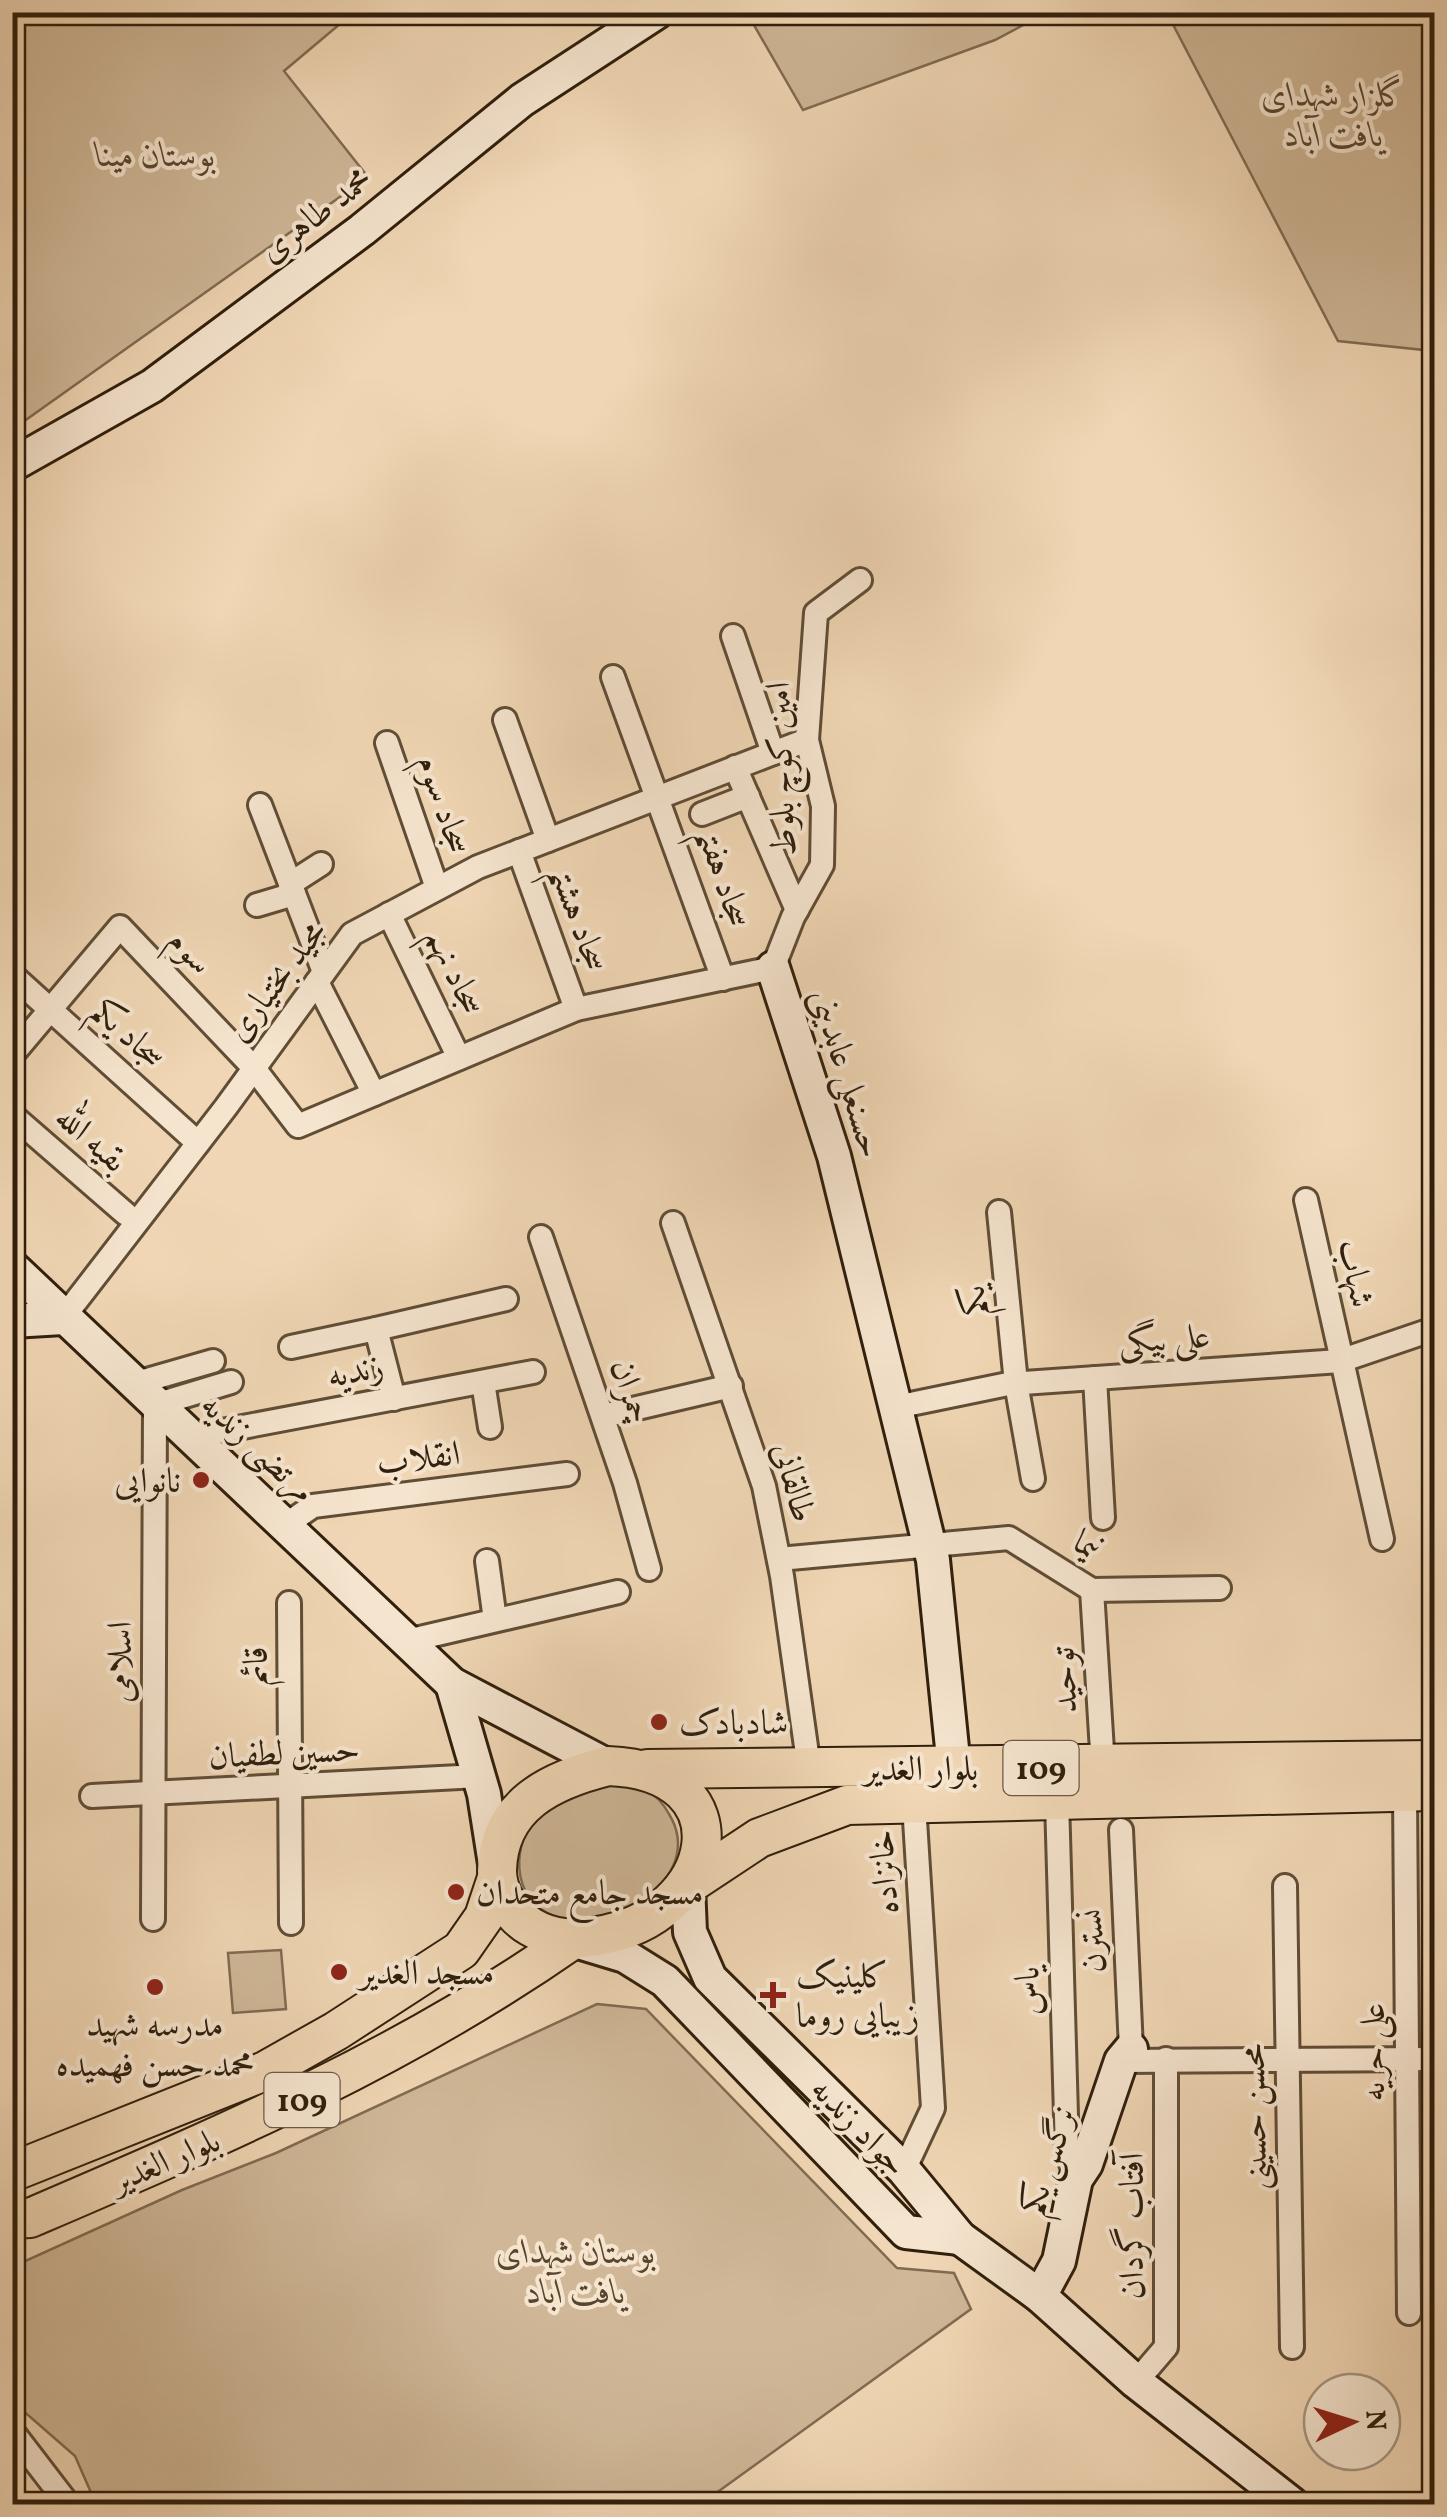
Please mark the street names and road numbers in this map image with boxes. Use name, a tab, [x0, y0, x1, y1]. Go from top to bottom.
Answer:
street label: محمد طاهری	[250, 158, 384, 275]
street label: امین کوچ بلوط	[756, 681, 814, 857]
street label: سجاد سوم	[399, 748, 482, 863]
street label: سجاد هفتم	[675, 821, 762, 938]
street label: سجاد هشتم	[528, 859, 619, 982]
street label: مجید بختیاری	[216, 911, 339, 1053]
street label: سوم	[152, 919, 223, 990]
street label: سجاد نهم	[406, 920, 495, 1027]
street label: حسنعلی عابدینی	[797, 983, 894, 1164]
street label: سجاد یکم	[75, 989, 175, 1086]
street label: بقیه الله	[43, 1091, 141, 1185]
street label: شهاب	[1323, 1235, 1385, 1312]
street label: یکم	[950, 1280, 1007, 1319]
street label: علی بیگی	[1117, 1314, 1212, 1368]
street label: زندیه	[323, 1344, 388, 1402]
street label: چمران	[596, 1354, 662, 1430]
street label: مرتضی زندیه	[189, 1383, 325, 1515]
street label: انقلاب	[374, 1431, 463, 1489]
street label: طالقانی	[758, 1437, 826, 1528]
street label: نیما	[1063, 1519, 1110, 1574]
street label: اسلامی	[98, 1621, 146, 1703]
street label: توحید	[1040, 1645, 1092, 1714]
street label: قائم	[234, 1646, 285, 1686]
street label: حسین لطفیان	[207, 1727, 361, 1783]
road number: 109	[1004, 1741, 1078, 1795]
street label: بلوار الغدیر	[861, 1747, 978, 1795]
street label: خانزاده	[859, 1828, 913, 1916]
street label: نسترن	[1068, 1908, 1120, 1974]
street label: یاس	[1005, 1963, 1055, 2016]
street label: علی حریه	[1351, 2003, 1399, 2101]
street label: محسن حسینی	[1231, 2043, 1281, 2191]
street label: جواد زندیه	[798, 2068, 917, 2189]
road number: 109	[264, 2073, 340, 2127]
street label: نرگس یکم	[1010, 2100, 1096, 2224]
street label: بلوار الغدیر	[101, 2118, 228, 2208]
street label: آفتاب گردان	[1109, 2149, 1158, 2299]

